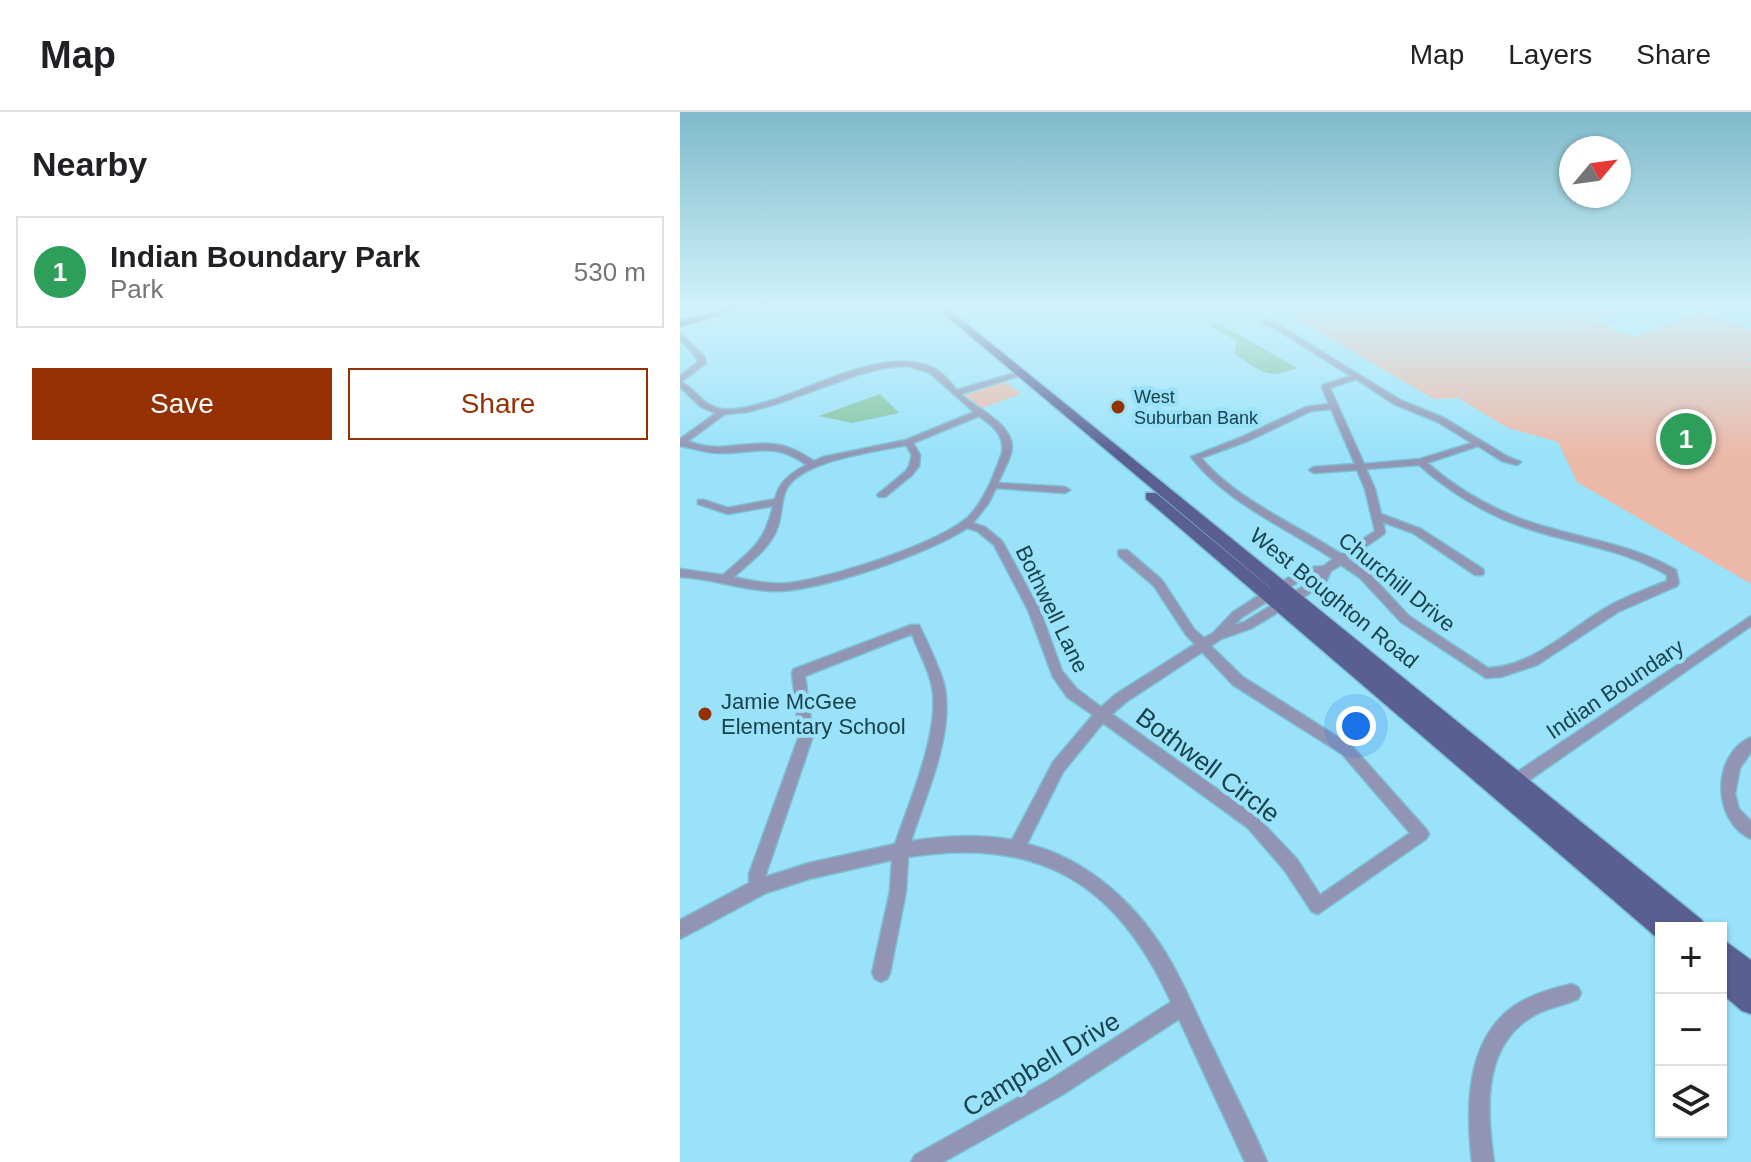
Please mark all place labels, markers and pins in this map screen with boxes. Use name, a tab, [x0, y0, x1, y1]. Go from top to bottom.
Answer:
place label: West Suburban Bank	[1134, 387, 1259, 428]
marker: West Suburban Bank	[1109, 398, 1127, 416]
pin: 1	[1660, 409, 1712, 469]
place label: Jamie McGee Elementary School	[721, 689, 906, 739]
marker: Jamie McGee Elementary School	[696, 705, 714, 723]

